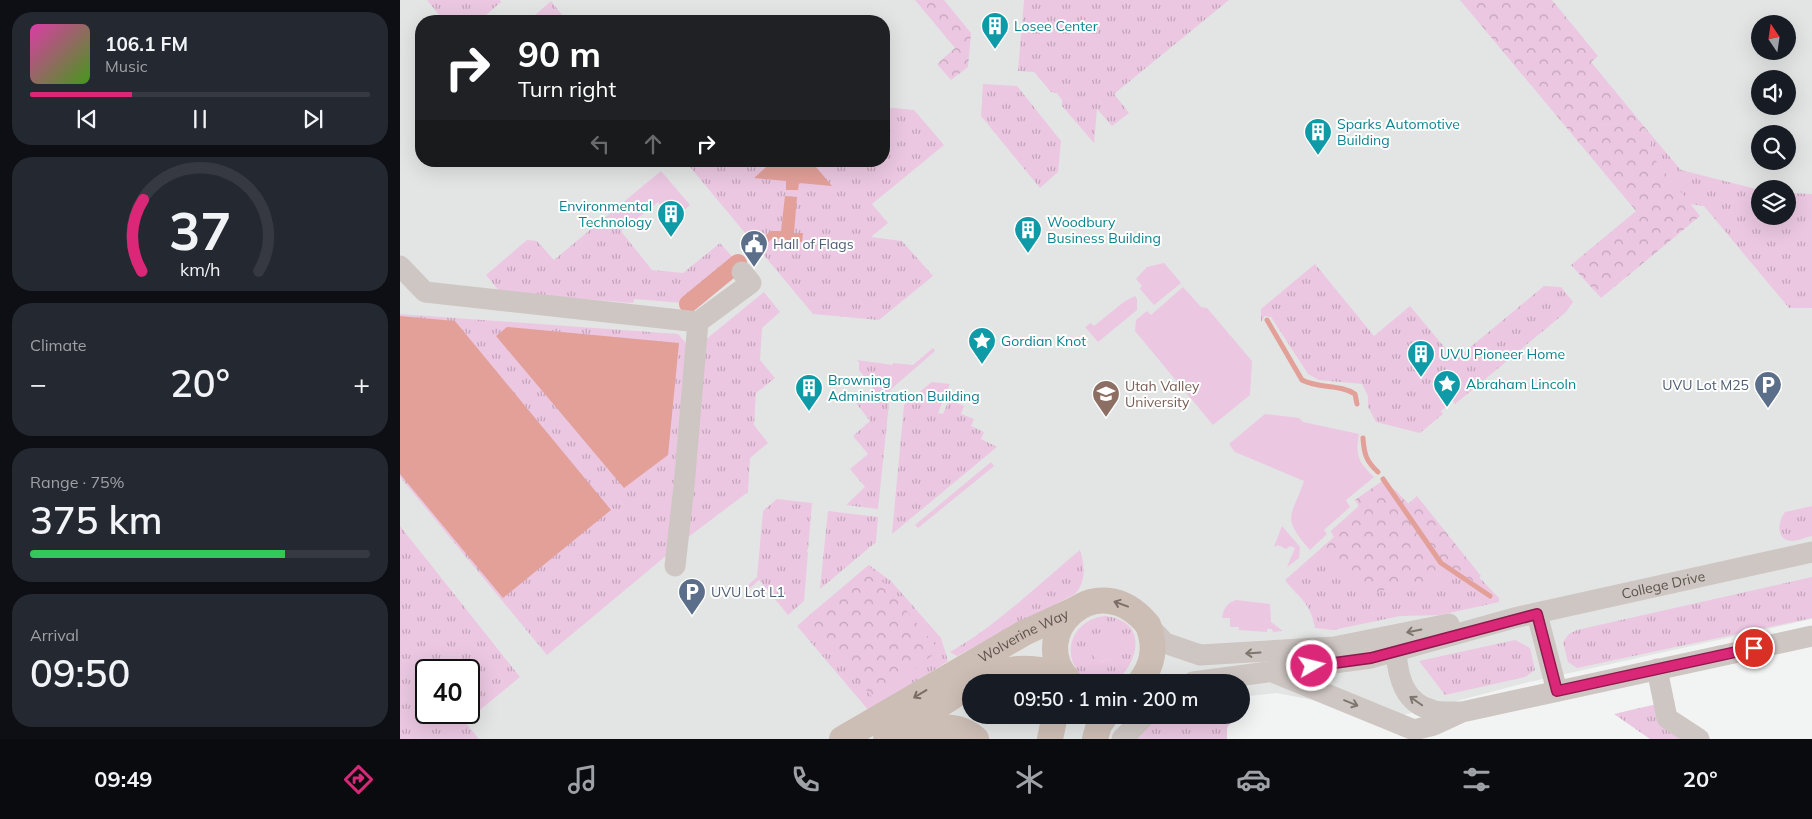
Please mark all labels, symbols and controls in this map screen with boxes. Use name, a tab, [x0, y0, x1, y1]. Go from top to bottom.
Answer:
building icon: Losee Center	[980, 11, 1010, 50]
north arrow	[1751, 15, 1796, 60]
map controls	[1751, 15, 1796, 225]
place label: Losee Center	[1014, 17, 1099, 35]
text: 106.1 FM	[105, 32, 188, 56]
text: 90 m	[518, 32, 601, 76]
icon: right	[435, 35, 500, 100]
text: Music	[105, 56, 148, 76]
button: sound	[1751, 70, 1796, 115]
text: Turn right	[518, 75, 616, 103]
icon: previous	[73, 105, 101, 133]
icon: pause	[186, 105, 214, 133]
icon: next	[299, 105, 327, 133]
place label: Sparks Automotive Building	[1337, 115, 1460, 149]
building icon: Sparks Automotive Building	[1303, 117, 1333, 156]
button: search	[1751, 125, 1796, 170]
icon: left	[586, 130, 614, 158]
icon: ahead	[639, 130, 667, 158]
icon: right	[692, 130, 720, 158]
button: layers	[1751, 180, 1796, 225]
place label: Environmental Technology	[559, 197, 653, 231]
text: 37	[169, 198, 231, 263]
building icon: Environmental Technology	[656, 199, 686, 238]
place label: Woodbury Business Building	[1047, 213, 1161, 247]
building icon: Woodbury Business Building	[1013, 215, 1043, 254]
public building icon: Hall of Flags	[739, 229, 769, 268]
place label: Hall of Flags	[773, 235, 854, 253]
text: km/h	[180, 258, 220, 280]
place icon: Gordian Knot	[967, 326, 997, 365]
place label: Gordian Knot	[1001, 332, 1086, 350]
text: Climate	[30, 335, 86, 355]
building icon: UVU Pioneer Home	[1406, 339, 1436, 378]
place label: UVU Pioneer Home	[1440, 345, 1565, 363]
text: 20°	[170, 359, 230, 407]
text: −	[30, 366, 47, 401]
text: +	[353, 366, 370, 401]
place icon: Abraham Lincoln	[1432, 369, 1462, 408]
parking icon: UVU Lot M25	[1753, 370, 1783, 409]
place label: Browning Administration Building	[828, 371, 980, 405]
building icon: Browning Administration Building	[794, 373, 824, 412]
place label: Abraham Lincoln	[1466, 375, 1576, 393]
place label: UVU Lot M25	[1662, 376, 1749, 394]
place label: Utah Valley University	[1125, 377, 1200, 411]
school or university icon: Utah Valley University	[1091, 379, 1121, 418]
text: Range · 75%	[30, 472, 125, 492]
text: 375 km	[30, 496, 163, 544]
street label: College Drive	[1620, 567, 1707, 603]
parking icon: UVU Lot L1	[677, 577, 707, 616]
place label: UVU Lot L1	[711, 583, 785, 601]
one-way arrow	[1114, 599, 1129, 608]
street label: Wolverine Way	[975, 604, 1072, 667]
text: Arrival	[30, 625, 79, 645]
one-way arrow	[1406, 627, 1422, 636]
pin	[1733, 627, 1775, 669]
icon: arrive	[1740, 634, 1768, 662]
position arrow	[1285, 639, 1337, 691]
one-way arrow	[1245, 648, 1261, 658]
text: 09:50	[30, 649, 130, 697]
speed limit sign: 40	[415, 659, 480, 724]
text: 09:50 · 1 min · 200 m	[1013, 687, 1199, 711]
one-way arrow	[914, 690, 928, 700]
one-way arrow	[1409, 696, 1423, 706]
one-way arrow	[1343, 699, 1358, 709]
icon: directions	[341, 762, 376, 797]
icon: music	[565, 762, 600, 797]
icon: phone	[788, 762, 823, 797]
icon: climate	[1012, 762, 1047, 797]
icon: car	[1236, 762, 1271, 797]
icon: filters	[1459, 762, 1494, 797]
text: 09:49	[94, 765, 153, 793]
text: 20°	[1683, 765, 1718, 793]

